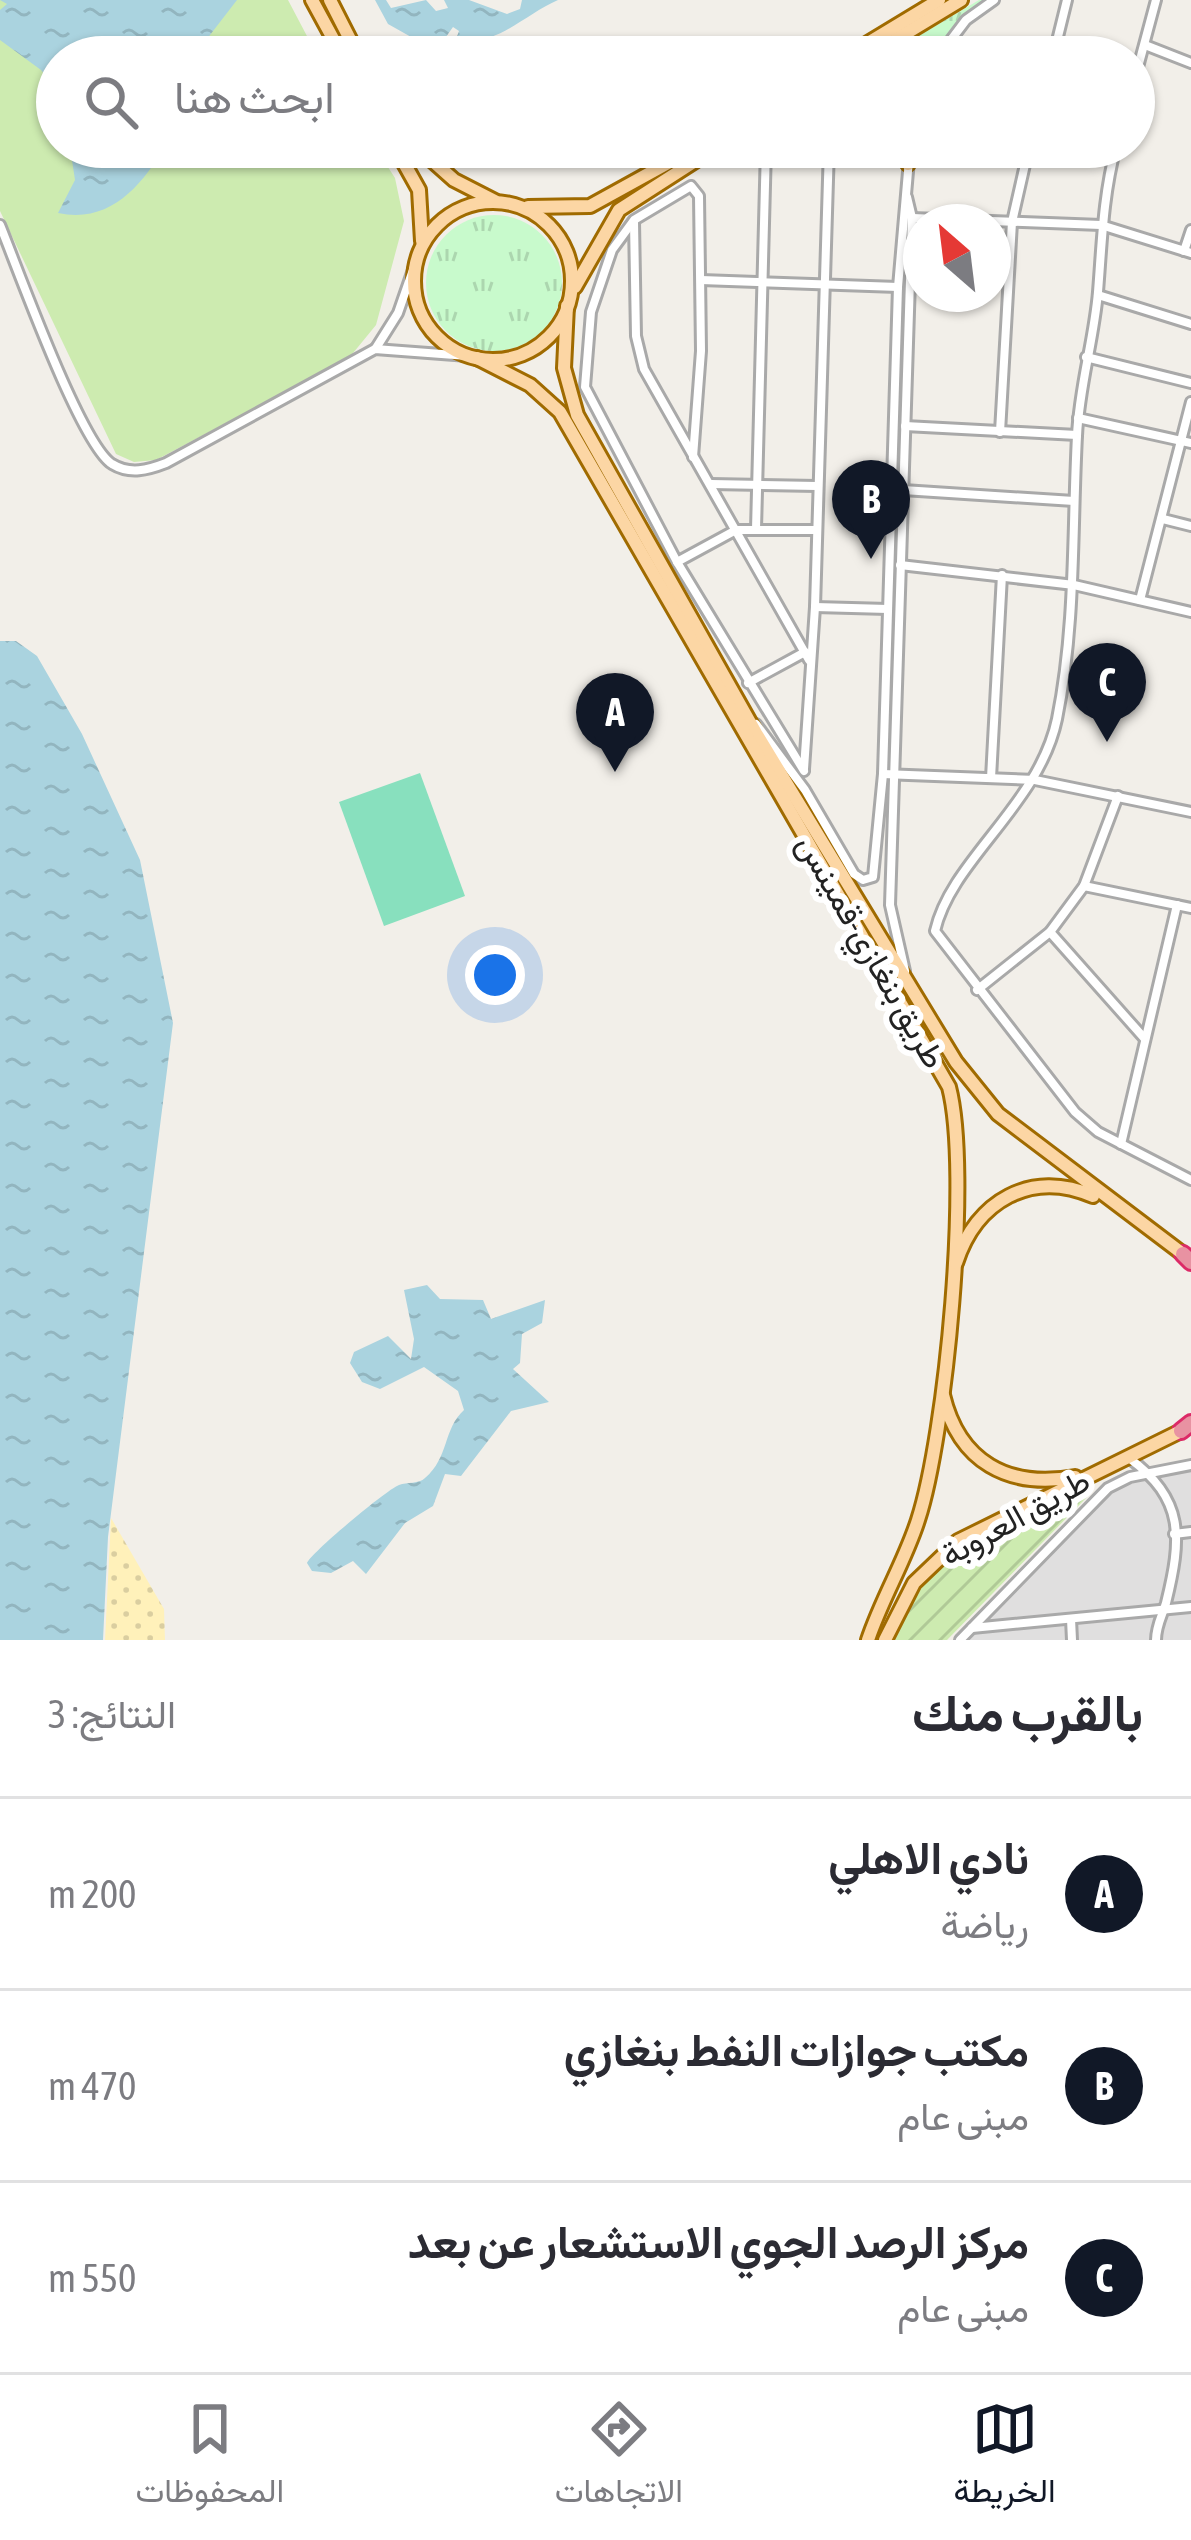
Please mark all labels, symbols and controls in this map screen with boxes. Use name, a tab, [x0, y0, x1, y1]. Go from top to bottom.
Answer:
search box	[36, 36, 1155, 168]
icon: search	[78, 69, 144, 135]
text: ابحث هنا	[174, 71, 335, 123]
north arrow	[903, 204, 1011, 312]
pin: B	[832, 460, 910, 559]
pin: C	[1068, 643, 1146, 742]
pin: A	[576, 673, 654, 772]
street label: طريق بنغازي-قمينس	[783, 827, 954, 1079]
your location	[465, 945, 525, 1005]
street label: طريق العروبة	[934, 1461, 1097, 1575]
text: بالقرب منك	[912, 1683, 1143, 1742]
text: النتائج: 3	[48, 1692, 176, 1736]
text: نادي الاهلي	[828, 1832, 1029, 1884]
text: 200 m	[48, 1872, 136, 1916]
text: A	[1094, 1872, 1114, 1916]
text: رياضة	[940, 1902, 1029, 1946]
text: مكتب جوازات النفط بنغازي	[564, 2024, 1029, 2076]
text: 470 m	[48, 2064, 136, 2108]
text: B	[1095, 2064, 1113, 2108]
text: مبنى عام	[897, 2094, 1029, 2138]
text: مركز الرصد الجوي الاستشعار عن بعد	[408, 2216, 1029, 2268]
text: 550 m	[48, 2256, 136, 2300]
text: C	[1095, 2256, 1113, 2300]
text: مبنى عام	[897, 2286, 1029, 2330]
tab: المحفوظات	[135, 2396, 284, 2520]
tab: الاتجاهات	[555, 2396, 683, 2520]
tab: الخريطة	[954, 2396, 1056, 2520]

